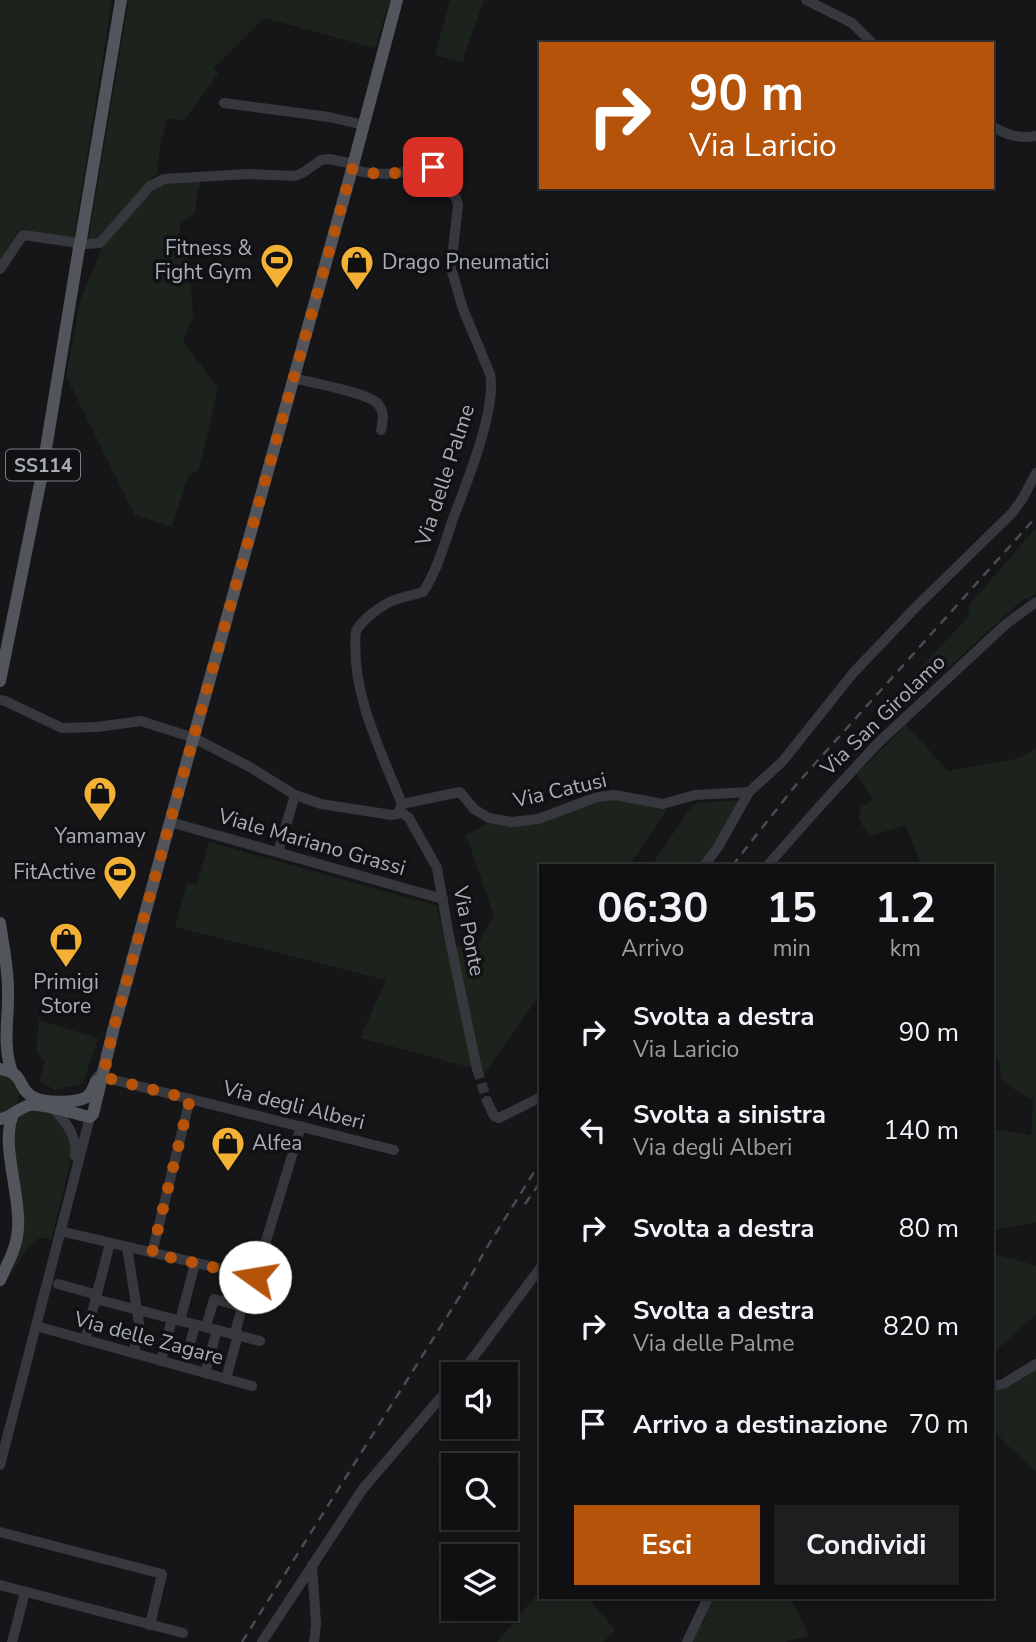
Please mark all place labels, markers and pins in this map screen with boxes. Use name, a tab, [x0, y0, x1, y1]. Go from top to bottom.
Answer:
pin	[403, 137, 463, 197]
place label: Fitness & Fight Gym	[155, 234, 252, 286]
sports icon: Fitness & Fight Gym	[258, 241, 296, 290]
shop icon: Drago Pneumatici	[338, 243, 376, 292]
place label: Drago Pneumatici	[382, 248, 549, 276]
shop icon: Yamamay	[81, 774, 119, 823]
place label: Yamamay	[54, 822, 146, 850]
sports icon: FitActive	[101, 853, 139, 902]
place label: FitActive	[13, 858, 96, 886]
shop icon: Primigi Store	[47, 920, 85, 969]
place label: Primigi Store	[33, 968, 99, 1020]
shop icon: Alfea	[209, 1124, 247, 1173]
place label: Alfea	[252, 1129, 302, 1157]

